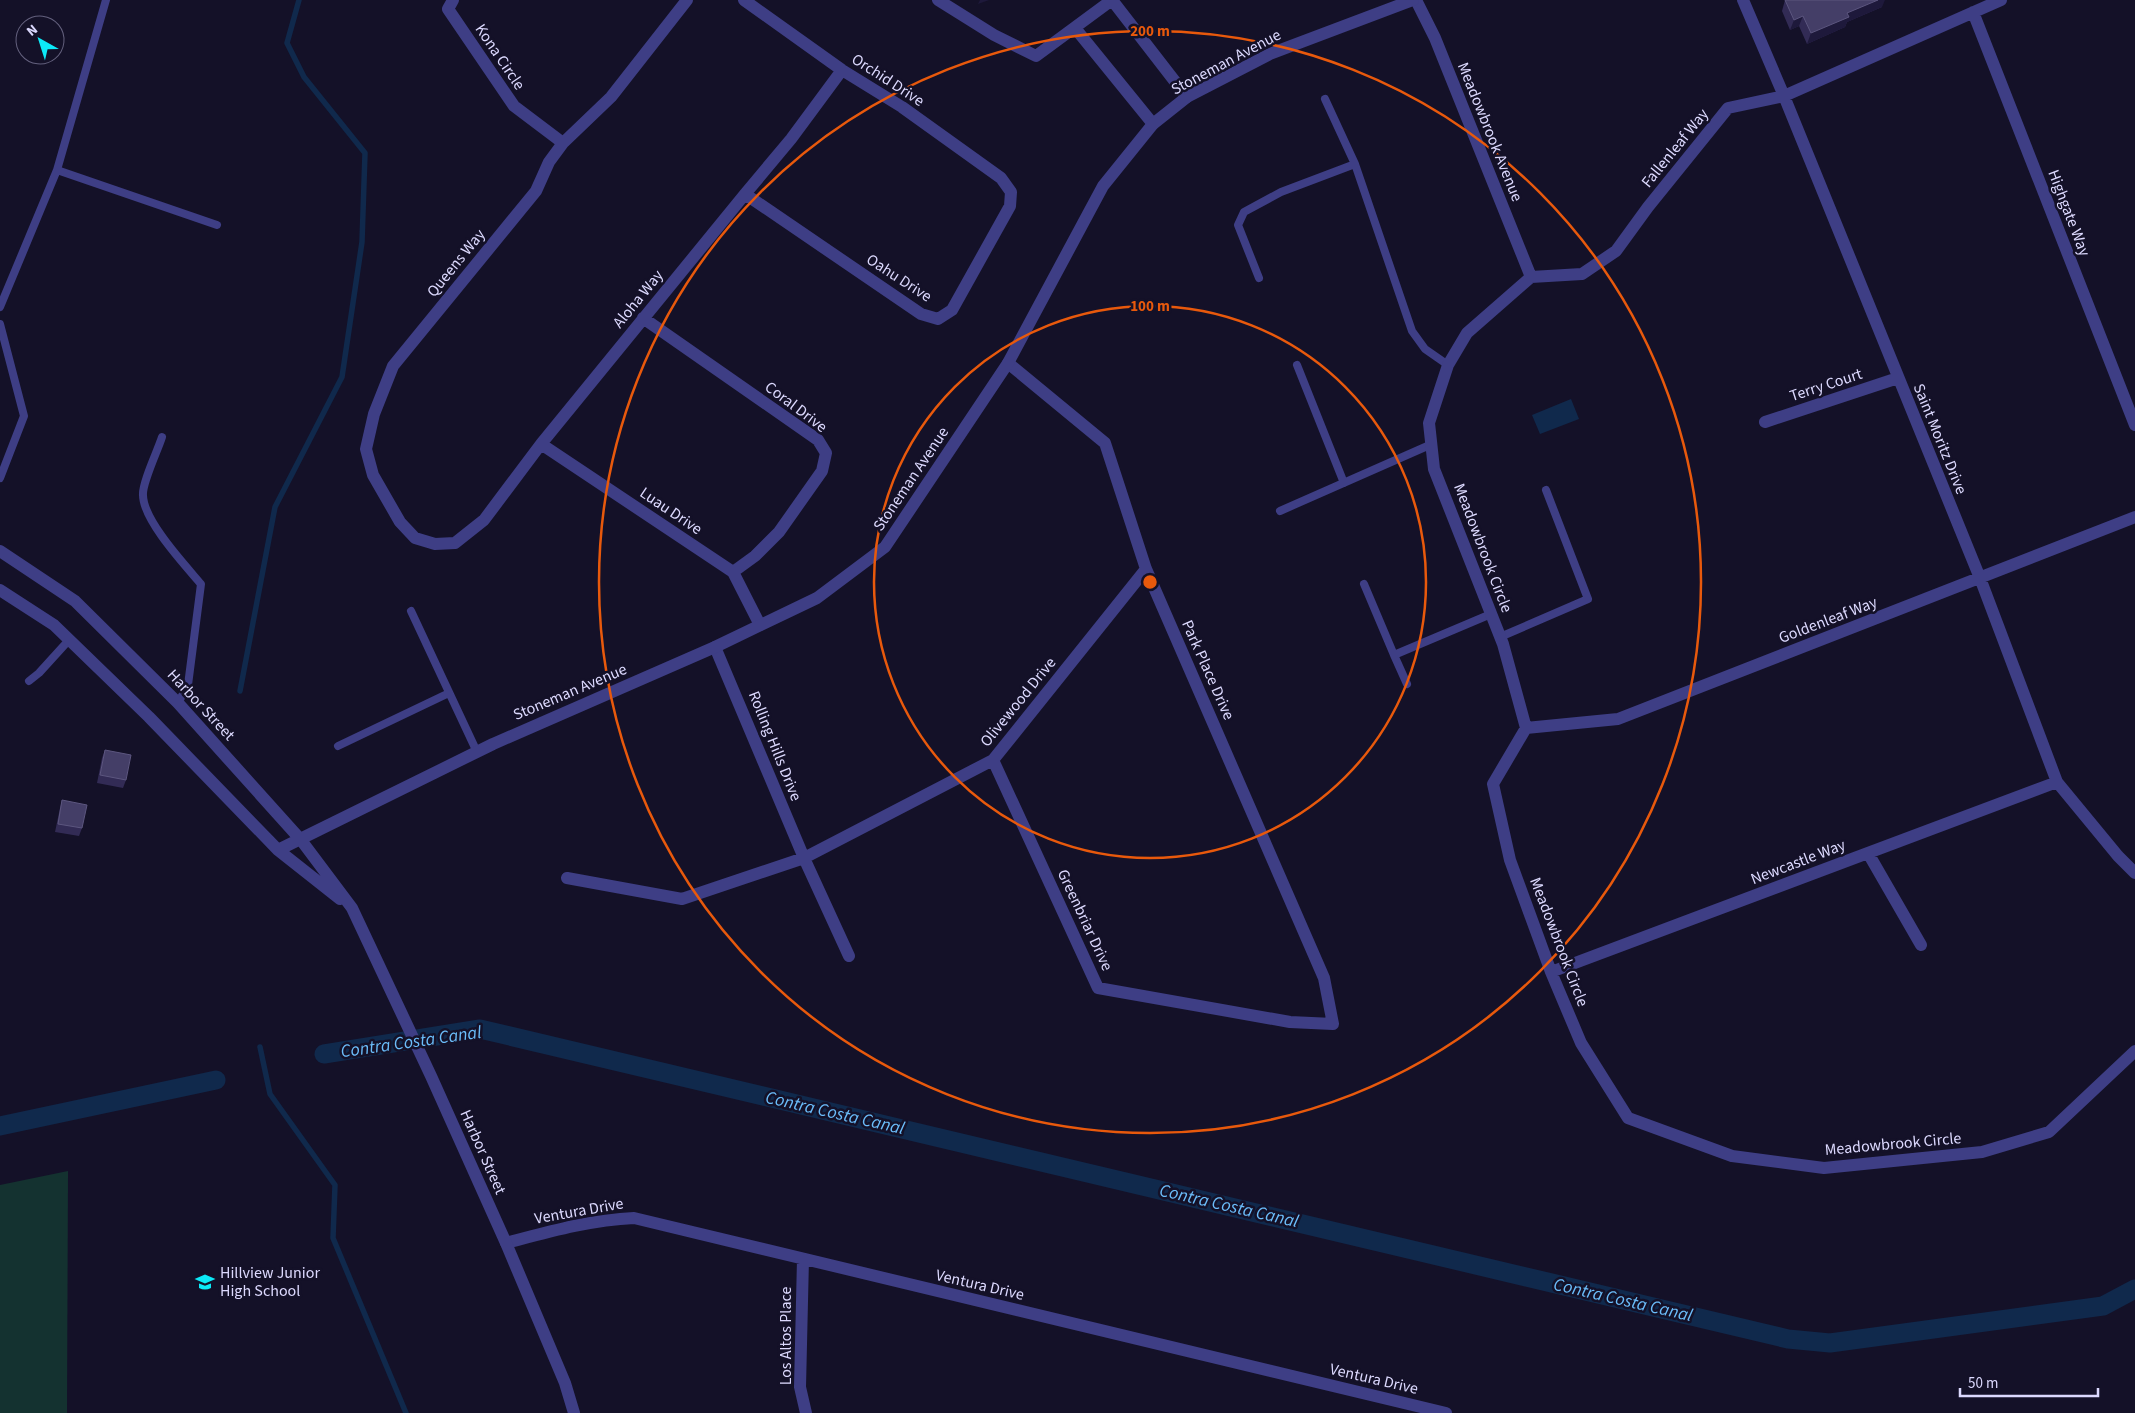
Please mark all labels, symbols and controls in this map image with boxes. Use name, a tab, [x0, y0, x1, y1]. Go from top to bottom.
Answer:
north arrow	[15, 15, 65, 65]
text: N	[23, 20, 42, 41]
street label: Kona Circle	[470, 20, 530, 95]
text: 200 m	[1130, 21, 1170, 42]
street label: Stoneman Avenue	[1167, 24, 1285, 100]
street label: Orchid Drive	[847, 48, 929, 112]
street label: Meadowbrook Avenue	[1452, 59, 1528, 205]
street label: Fallenleaf Way	[1636, 103, 1714, 192]
street label: Highgate Way	[2042, 167, 2096, 260]
street label: Queens Way	[422, 224, 491, 302]
street label: Oahu Drive	[862, 249, 936, 307]
street label: Aloha Way	[608, 265, 669, 333]
text: 100 m	[1130, 296, 1170, 317]
street label: Terry Court	[1787, 363, 1866, 407]
street label: Coral Drive	[760, 376, 832, 438]
street label: Saint Moritz Drive	[1908, 380, 1972, 498]
street label: Stoneman Avenue	[868, 423, 954, 535]
street label: Meadowbrook Circle	[1448, 480, 1518, 616]
street label: Luau Drive	[635, 482, 707, 540]
centre of rings	[1141, 573, 1159, 591]
street label: Goldenleaf Way	[1776, 591, 1881, 649]
street label: Park Place Drive	[1176, 617, 1240, 723]
street label: Olivewood Drive	[975, 652, 1061, 752]
street label: Stoneman Avenue	[510, 658, 630, 726]
street label: Harbor Street	[162, 664, 240, 746]
street label: Rolling Hills Drive	[743, 688, 807, 804]
street label: Newcastle Way	[1747, 834, 1849, 890]
street label: Greenbriar Drive	[1052, 866, 1118, 974]
street label: Meadowbrook Circle	[1524, 874, 1594, 1010]
water label: Contra Costa Canal	[339, 1020, 484, 1064]
water label: Contra Costa Canal	[763, 1085, 908, 1141]
street label: Harbor Street	[455, 1106, 512, 1198]
street label: Meadowbrook Circle	[1824, 1127, 1962, 1161]
water label: Contra Costa Canal	[1157, 1178, 1302, 1234]
street label: Ventura Drive	[533, 1192, 625, 1230]
place label: Hillview Junior High School	[220, 1262, 320, 1302]
street label: Ventura Drive	[934, 1264, 1026, 1306]
school or university icon: Hillview Junior High School	[194, 1271, 216, 1293]
water label: Contra Costa Canal	[1551, 1272, 1696, 1328]
street label: Los Altos Place	[775, 1287, 797, 1385]
street label: Ventura Drive	[1328, 1358, 1420, 1400]
scale bar	[1960, 1366, 2098, 1398]
text: 50 m	[1968, 1373, 1998, 1394]

